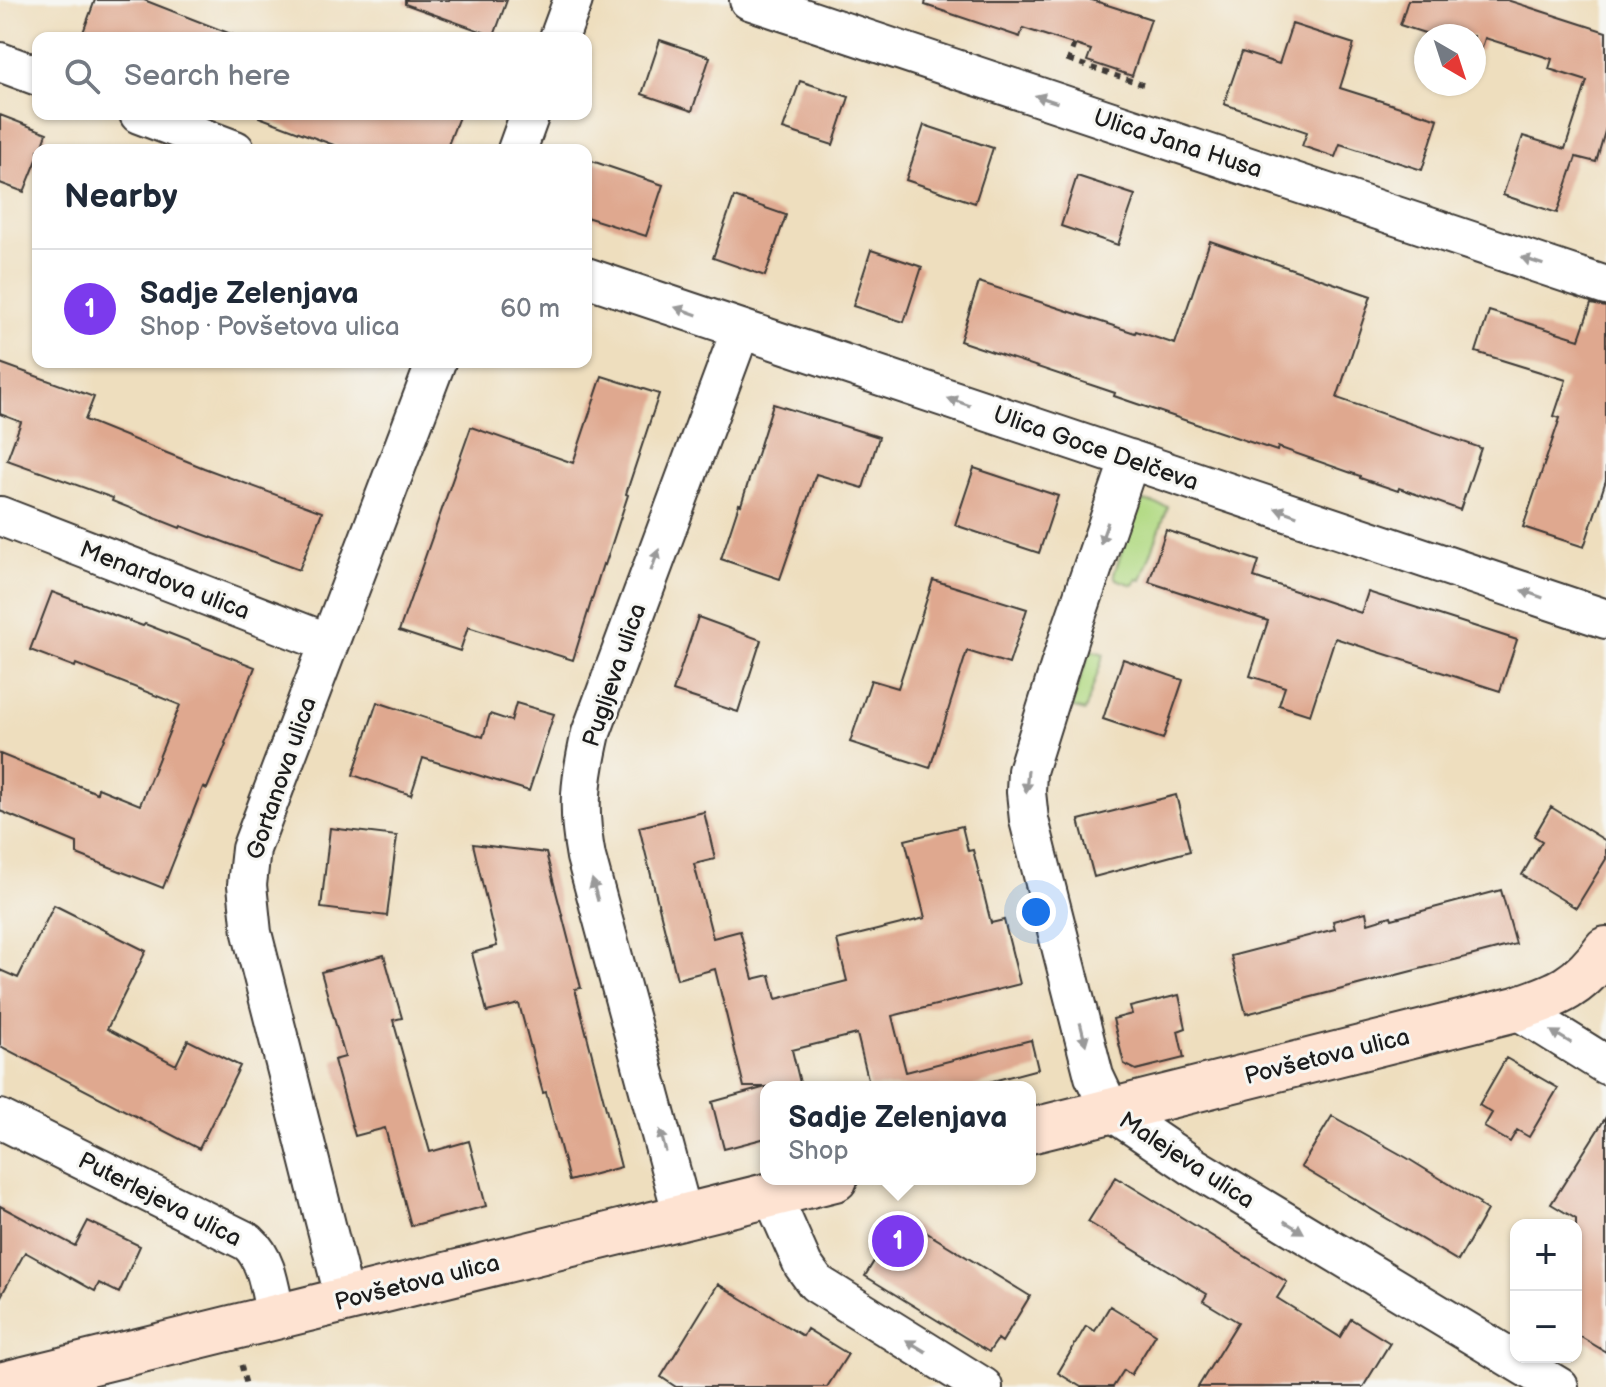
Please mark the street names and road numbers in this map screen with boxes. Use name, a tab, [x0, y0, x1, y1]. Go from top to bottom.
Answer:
street label: Ulica Jana Husa	[1090, 103, 1266, 184]
street label: Ulica Goce Delčeva	[990, 400, 1202, 497]
street label: Menardova ulica	[76, 535, 254, 626]
street label: Pugljeva ulica	[576, 600, 653, 751]
street label: Gortanova ulica	[240, 693, 323, 863]
street label: Povšetova ulica	[1242, 1022, 1413, 1091]
street label: Malejeva ulica	[1114, 1106, 1260, 1215]
street label: Puterlejeva ulica	[73, 1146, 246, 1253]
street label: Povšetova ulica	[332, 1248, 503, 1317]

